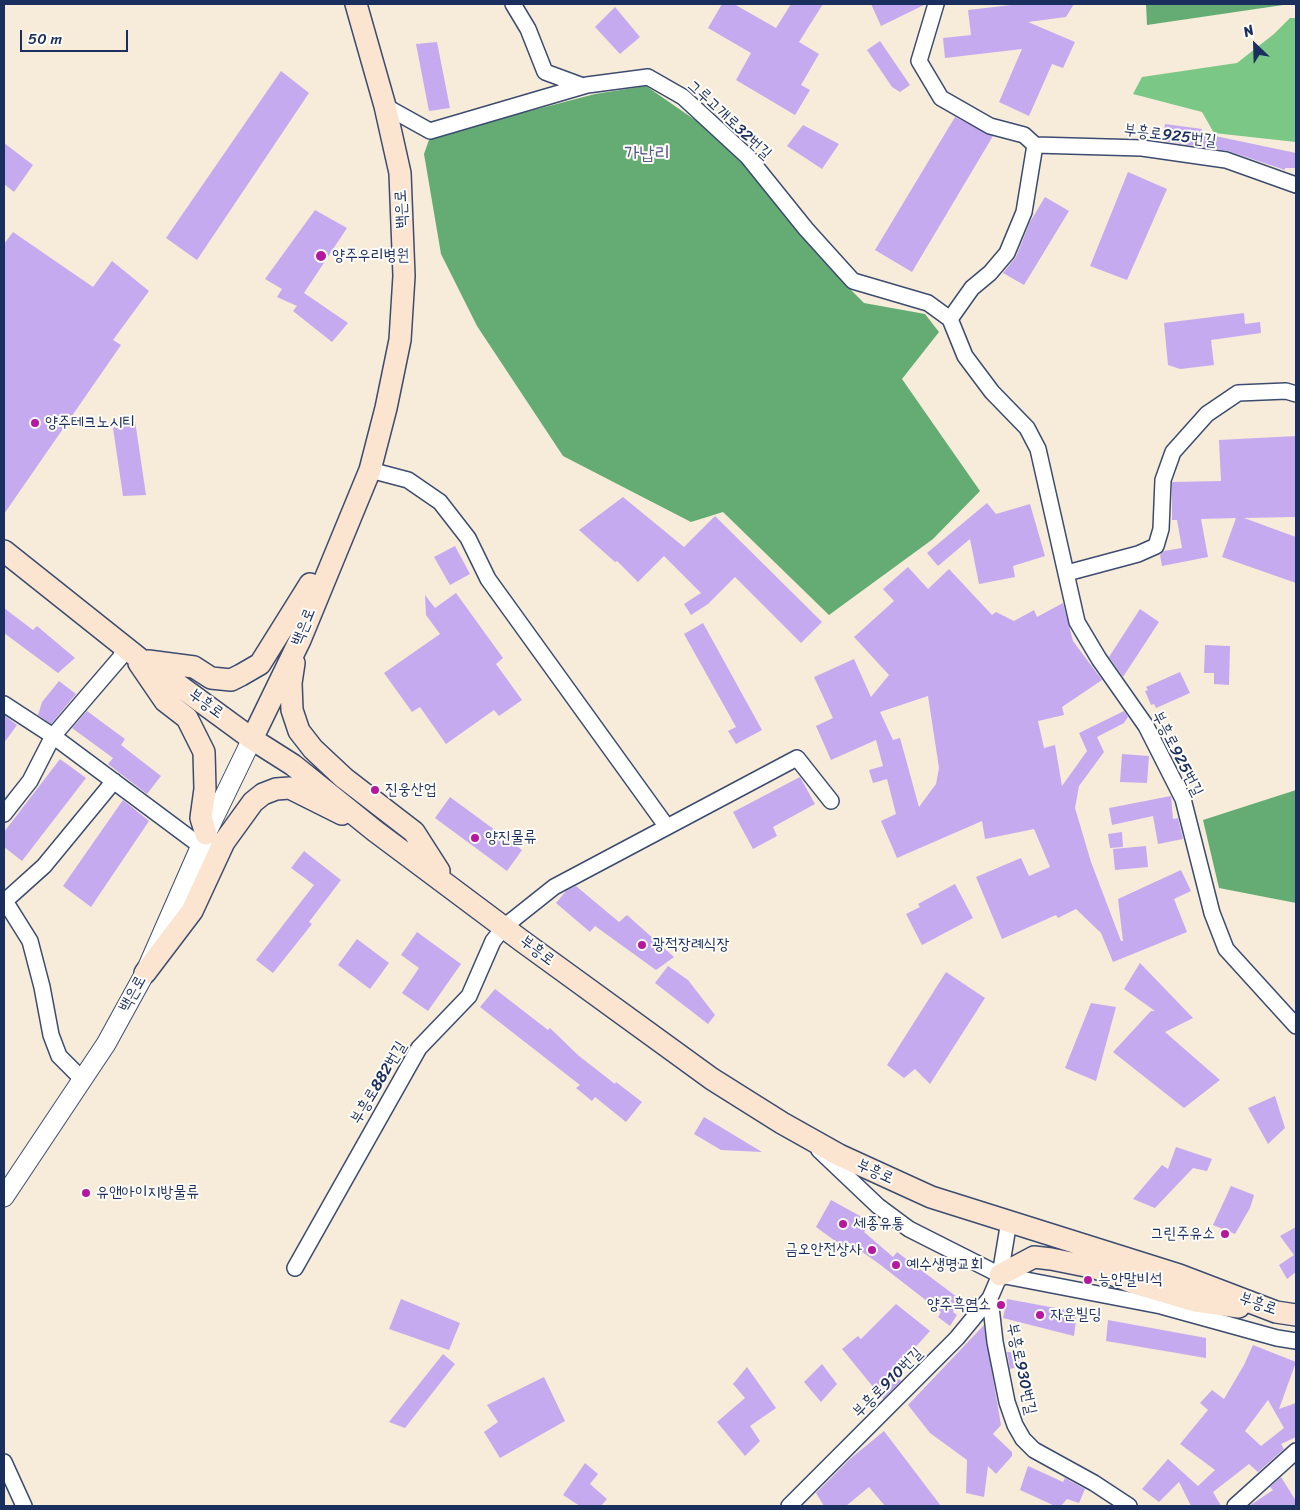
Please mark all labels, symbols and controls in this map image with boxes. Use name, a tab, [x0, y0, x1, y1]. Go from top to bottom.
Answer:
text: N	[1239, 17, 1258, 44]
scale bar	[22, 20, 130, 52]
north arrow	[1230, 20, 1280, 70]
text: 50 m	[28, 26, 62, 52]
street label: 그루고개로32번길	[683, 76, 775, 164]
street label: 부흥로925번길	[1123, 121, 1217, 151]
district label: 가납리	[624, 143, 670, 165]
street label: 백은로	[391, 189, 413, 229]
place label: 양주우리병원	[332, 246, 409, 266]
marker: 양주우리병원	[314, 249, 328, 263]
place label: 양주테크노시티	[45, 413, 135, 433]
marker: 양주테크노시티	[29, 417, 41, 429]
street label: 백은로	[288, 605, 320, 649]
street label: 부흥로	[185, 685, 227, 723]
street label: 부흥로925번길	[1147, 708, 1207, 800]
place label: 진웅산업	[385, 780, 436, 800]
marker: 진웅산업	[369, 784, 381, 796]
place label: 양진물류	[485, 828, 536, 848]
marker: 양진물류	[469, 832, 481, 844]
street label: 부흥로	[516, 932, 558, 970]
place label: 광적장례식장	[652, 935, 729, 955]
marker: 광적장례식장	[636, 939, 648, 951]
street label: 백은로	[115, 972, 151, 1016]
street label: 부흥로882번길	[347, 1038, 411, 1128]
street label: 부흥로	[853, 1155, 897, 1189]
place label: 유앤아이지방물류	[96, 1183, 199, 1203]
marker: 유앤아이지방물류	[80, 1187, 92, 1199]
place label: 세종유통	[853, 1214, 904, 1234]
marker: 세종유통	[837, 1218, 849, 1230]
place label: 그린주유소	[1151, 1224, 1215, 1244]
marker: 그린주유소	[1219, 1228, 1231, 1240]
place label: 금오안전상사	[785, 1240, 862, 1260]
marker: 금오안전상사	[866, 1244, 878, 1256]
place label: 예수생명교회	[906, 1255, 983, 1275]
marker: 예수생명교회	[890, 1259, 902, 1271]
place label: 능안말비석	[1098, 1270, 1162, 1290]
marker: 능안말비석	[1082, 1274, 1094, 1286]
street label: 부흥로	[1237, 1289, 1279, 1319]
place label: 양주흑염소	[927, 1295, 991, 1315]
marker: 양주흑염소	[995, 1299, 1007, 1311]
place label: 자운빌딩	[1050, 1305, 1102, 1325]
marker: 자운빌딩	[1034, 1309, 1046, 1321]
street label: 부흥로930번길	[1002, 1321, 1040, 1417]
street label: 부흥로910번길	[849, 1344, 927, 1422]

